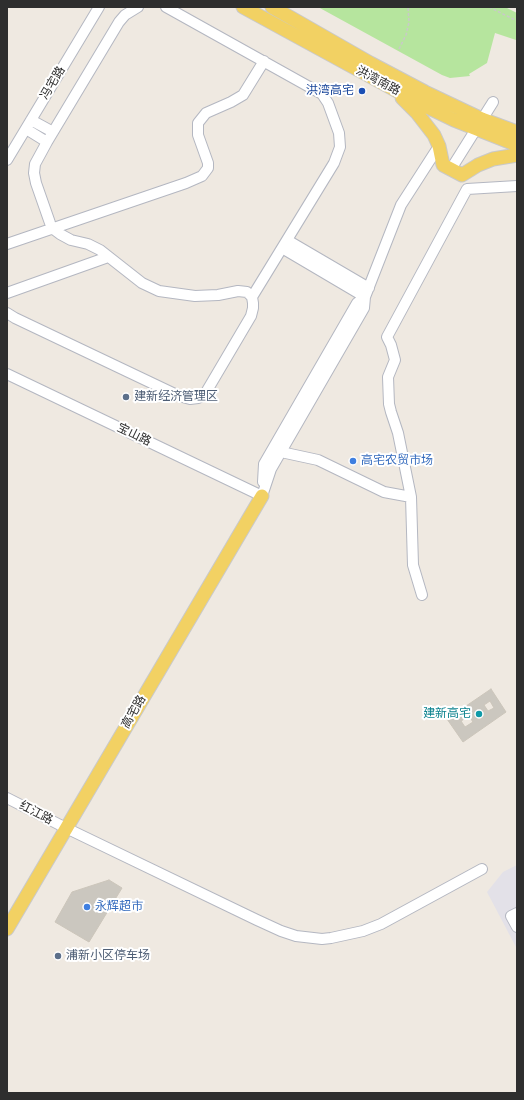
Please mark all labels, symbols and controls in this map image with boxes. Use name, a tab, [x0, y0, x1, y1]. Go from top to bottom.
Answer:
street label: 洪湾南路	[353, 63, 403, 99]
street label: 冯宅路	[38, 64, 68, 102]
place label: 洪湾高宅	[306, 84, 354, 98]
marker: 洪湾高宅	[357, 86, 367, 96]
place label: 建新经济管理区	[134, 390, 218, 404]
marker: 建新经济管理区	[121, 392, 131, 402]
street label: 宝山路	[115, 421, 153, 449]
place label: 高宅农贸市场	[361, 454, 433, 468]
marker: 高宅农贸市场	[348, 456, 358, 466]
street label: 高宅路	[119, 693, 149, 731]
place label: 建新高宅	[423, 707, 471, 721]
marker: 建新高宅	[474, 709, 484, 719]
street label: 红江路	[17, 798, 55, 828]
place label: 永辉超市	[95, 900, 143, 914]
marker: 永辉超市	[82, 902, 92, 912]
place label: 浦新小区停车场	[66, 949, 150, 963]
marker: 浦新小区停车场	[53, 951, 63, 961]

